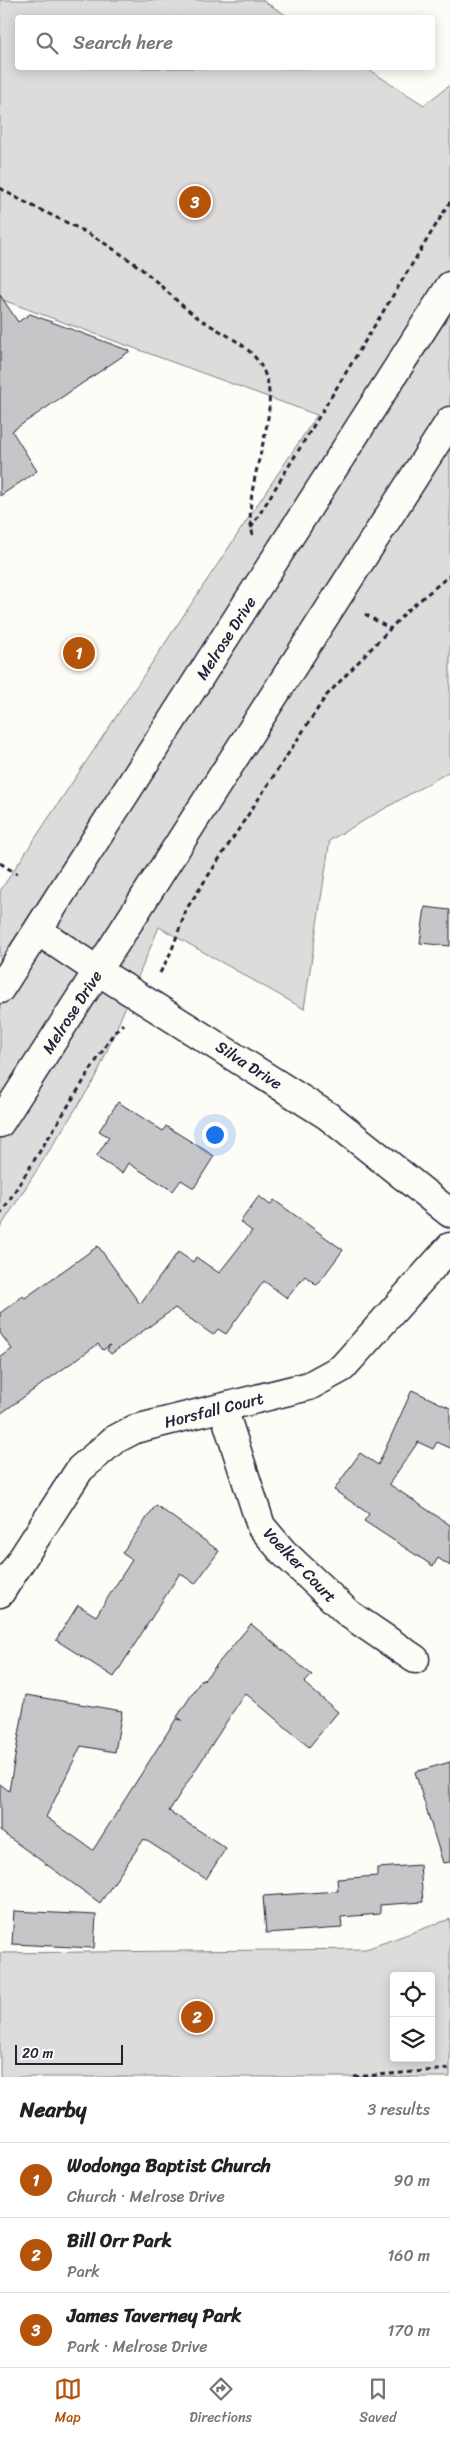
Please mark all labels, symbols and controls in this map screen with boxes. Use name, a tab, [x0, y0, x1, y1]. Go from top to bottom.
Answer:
search box	[15, 15, 435, 70]
text: Search here	[73, 26, 173, 59]
icon: search	[33, 29, 61, 57]
pin: 3	[179, 183, 211, 221]
street label: Melrose Drive	[188, 590, 264, 686]
pin: 1	[63, 634, 95, 672]
street label: Melrose Drive	[34, 964, 110, 1060]
street label: Silva Drive	[210, 1032, 288, 1098]
your location	[202, 1122, 228, 1148]
street label: Horsfall Court	[161, 1384, 267, 1436]
street label: Voelker Court	[256, 1520, 344, 1610]
map controls	[390, 1972, 435, 2062]
button: locate	[390, 1972, 435, 2017]
pin: 2	[181, 1998, 213, 2036]
button: layers	[390, 2017, 435, 2062]
text: 20 m	[22, 2041, 53, 2066]
scale bar	[15, 2042, 122, 2065]
text: Nearby	[20, 2091, 86, 2129]
text: 3 results	[367, 2095, 430, 2124]
text: Wodonga Baptist Church	[67, 2149, 271, 2182]
text: 1	[33, 2166, 39, 2195]
text: 90 m	[394, 2166, 430, 2195]
text: Church · Melrose Drive	[67, 2182, 225, 2211]
text: Bill Orr Park	[67, 2224, 172, 2257]
text: 2	[31, 2241, 41, 2270]
text: 160 m	[387, 2241, 430, 2270]
text: Park	[67, 2257, 100, 2286]
text: James Taverney Park	[67, 2299, 241, 2332]
text: 3	[32, 2316, 40, 2345]
text: 170 m	[387, 2316, 430, 2345]
text: Park · Melrose Drive	[67, 2332, 208, 2361]
tab: Map	[54, 2375, 82, 2430]
tab: Directions	[189, 2375, 252, 2430]
tab: Saved	[359, 2375, 396, 2430]

